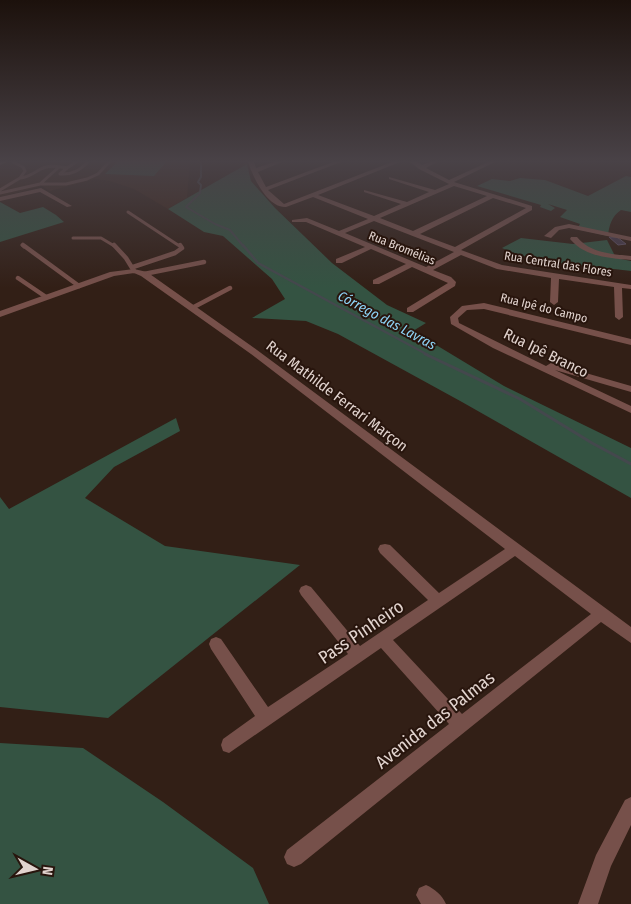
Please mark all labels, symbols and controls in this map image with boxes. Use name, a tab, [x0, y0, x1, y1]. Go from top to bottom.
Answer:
street label: Rua Bromélias	[367, 228, 437, 268]
street label: Rua Central das Flores	[503, 249, 613, 279]
water label: Córrego das Lavras	[335, 287, 439, 353]
street label: Rua Ipê do Campo	[499, 290, 589, 326]
street label: Rua Ipê Branco	[501, 325, 591, 381]
street label: Rua Mathilde Ferrari Marçon	[263, 337, 411, 455]
street label: Pass Pinheiro	[314, 595, 408, 669]
street label: Avenida das Palmas	[371, 666, 499, 773]
north arrow	[10, 844, 60, 894]
text: N	[38, 865, 56, 876]

